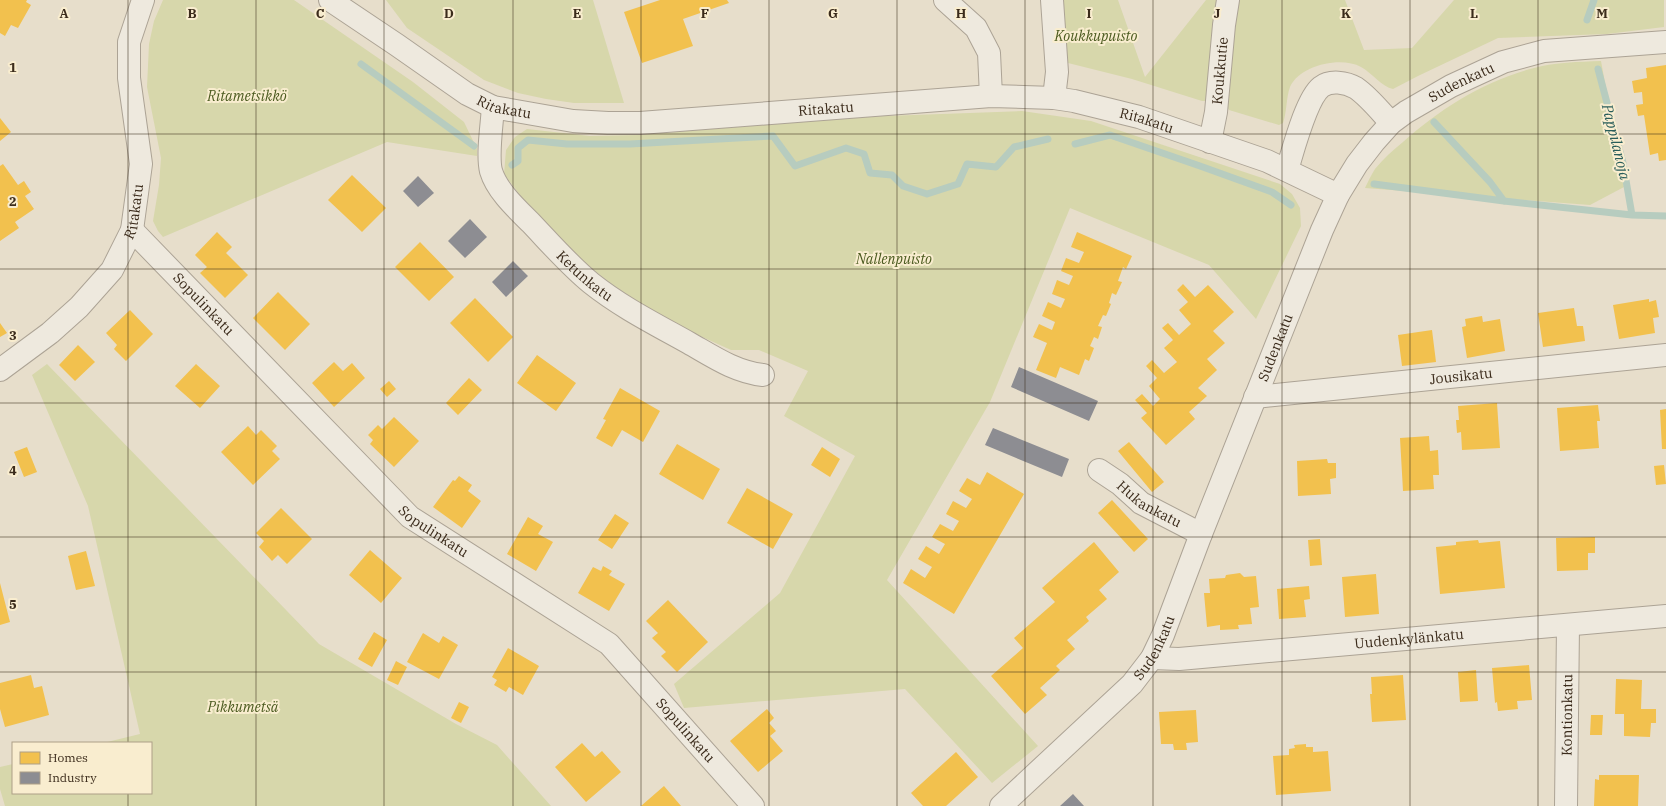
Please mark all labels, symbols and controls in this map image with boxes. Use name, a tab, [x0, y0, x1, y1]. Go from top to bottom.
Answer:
text: A	[59, 5, 69, 22]
text: B	[187, 5, 197, 22]
text: C	[316, 5, 325, 22]
text: D	[444, 5, 454, 22]
text: E	[573, 5, 581, 22]
text: F	[701, 5, 709, 22]
text: G	[828, 5, 838, 22]
text: H	[956, 5, 967, 22]
text: I	[1087, 5, 1092, 22]
text: J	[1214, 5, 1221, 22]
text: K	[1341, 5, 1351, 22]
text: L	[1470, 5, 1478, 22]
text: M	[1596, 5, 1608, 22]
park label: Koukkupuisto	[1054, 27, 1137, 45]
street label: Koukkutie	[1208, 36, 1232, 105]
street label: Sudenkatu	[1425, 58, 1497, 106]
text: 1	[9, 59, 17, 76]
park label: Ritametsikkö	[206, 87, 287, 105]
street label: Ritakatu	[474, 91, 533, 123]
street label: Ritakatu	[797, 98, 855, 120]
water label: Pappilanoja	[1598, 101, 1635, 183]
street label: Ritakatu	[1118, 104, 1176, 137]
street label: Ritakatu	[120, 182, 147, 242]
text: 2	[9, 193, 17, 210]
street label: Ketunkatu	[553, 247, 617, 305]
park label: Nallenpuisto	[855, 250, 932, 268]
street label: Sopulinkatu	[169, 269, 238, 339]
street label: Sudenkatu	[1254, 311, 1297, 384]
text: 3	[9, 327, 17, 344]
street label: Jousikatu	[1428, 364, 1494, 388]
text: 4	[9, 462, 17, 479]
street label: Hukankatu	[1113, 477, 1185, 532]
street label: Sopulinkatu	[395, 502, 472, 561]
text: 5	[9, 596, 17, 613]
street label: Sudenkatu	[1129, 613, 1179, 684]
street label: Uudenkylänkatu	[1354, 625, 1465, 652]
street label: Kontionkatu	[1558, 674, 1576, 756]
street label: Sopulinkatu	[652, 694, 719, 766]
park label: Pikkumetsä	[207, 698, 279, 716]
legend	[12, 742, 152, 794]
text: Homes	[48, 750, 88, 765]
text: Industry	[48, 770, 97, 785]

